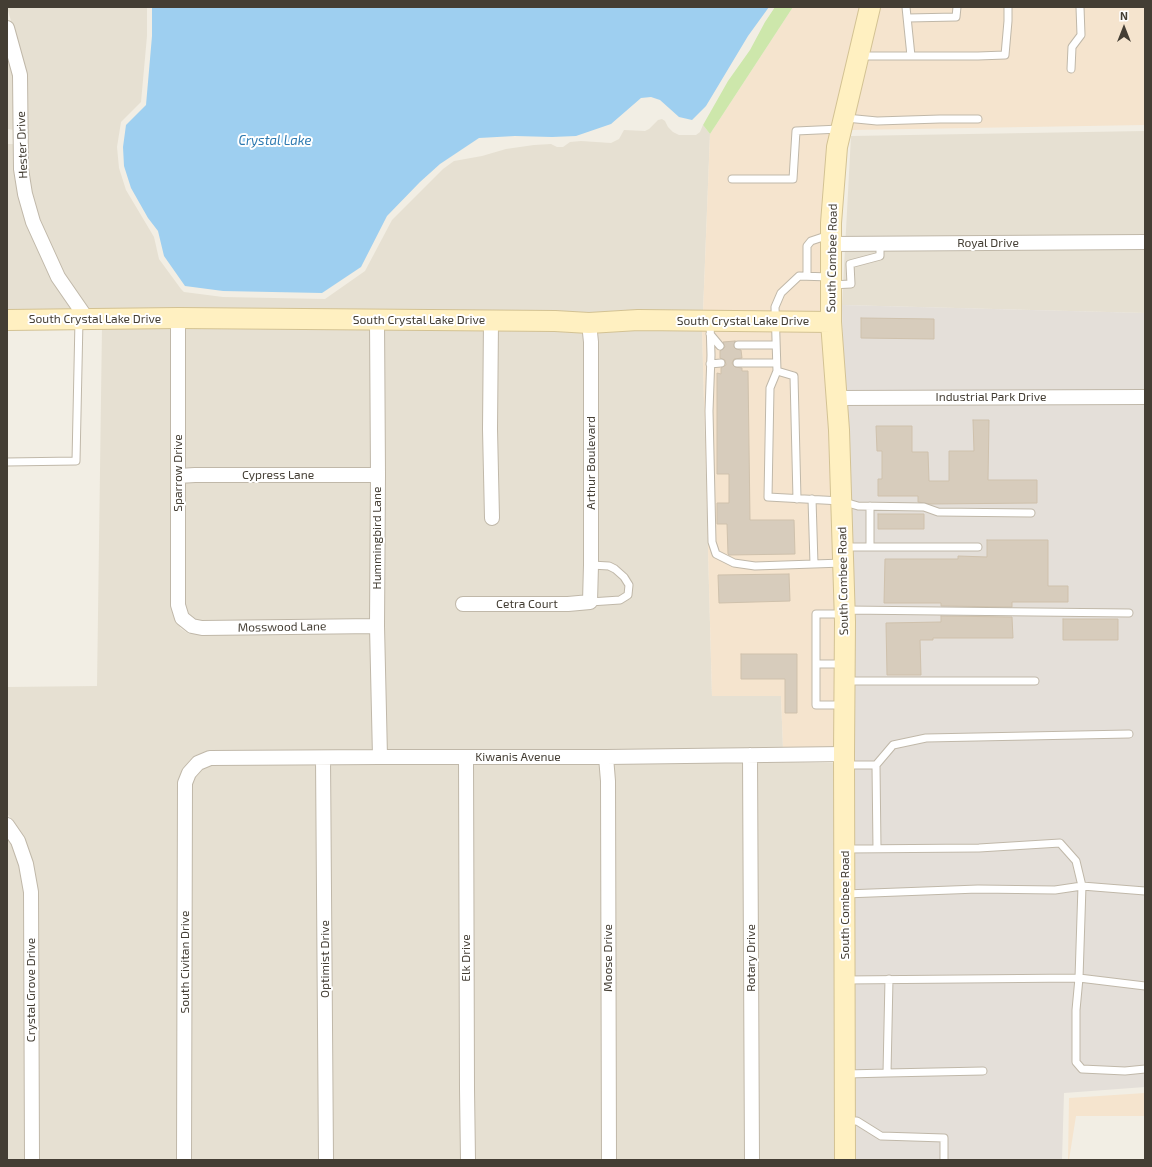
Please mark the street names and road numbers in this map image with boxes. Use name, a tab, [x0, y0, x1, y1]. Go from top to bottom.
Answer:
street label: Hester Drive	[14, 111, 30, 179]
street label: South Combee Road	[824, 203, 840, 313]
street label: Royal Drive	[957, 236, 1019, 250]
street label: South Crystal Lake Drive	[29, 312, 161, 326]
street label: South Crystal Lake Drive	[353, 313, 485, 327]
street label: South Crystal Lake Drive	[677, 314, 809, 328]
street label: Industrial Park Drive	[936, 390, 1046, 404]
street label: Arthur Boulevard	[584, 416, 598, 510]
street label: Sparrow Drive	[171, 434, 185, 512]
street label: Cypress Lane	[242, 468, 314, 482]
street label: Hummingbird Lane	[370, 487, 384, 589]
street label: South Combee Road	[835, 526, 851, 636]
street label: Cetra Court	[496, 597, 558, 611]
street label: Mosswood Lane	[238, 619, 326, 635]
street label: Kiwanis Avenue	[475, 750, 561, 764]
street label: South Combee Road	[838, 851, 852, 959]
street label: South Civitan Drive	[178, 910, 192, 1014]
street label: Optimist Drive	[318, 920, 332, 998]
street label: Moose Drive	[601, 924, 615, 992]
street label: Rotary Drive	[744, 924, 758, 992]
street label: Elk Drive	[459, 934, 473, 982]
street label: Crystal Grove Drive	[24, 938, 38, 1042]

